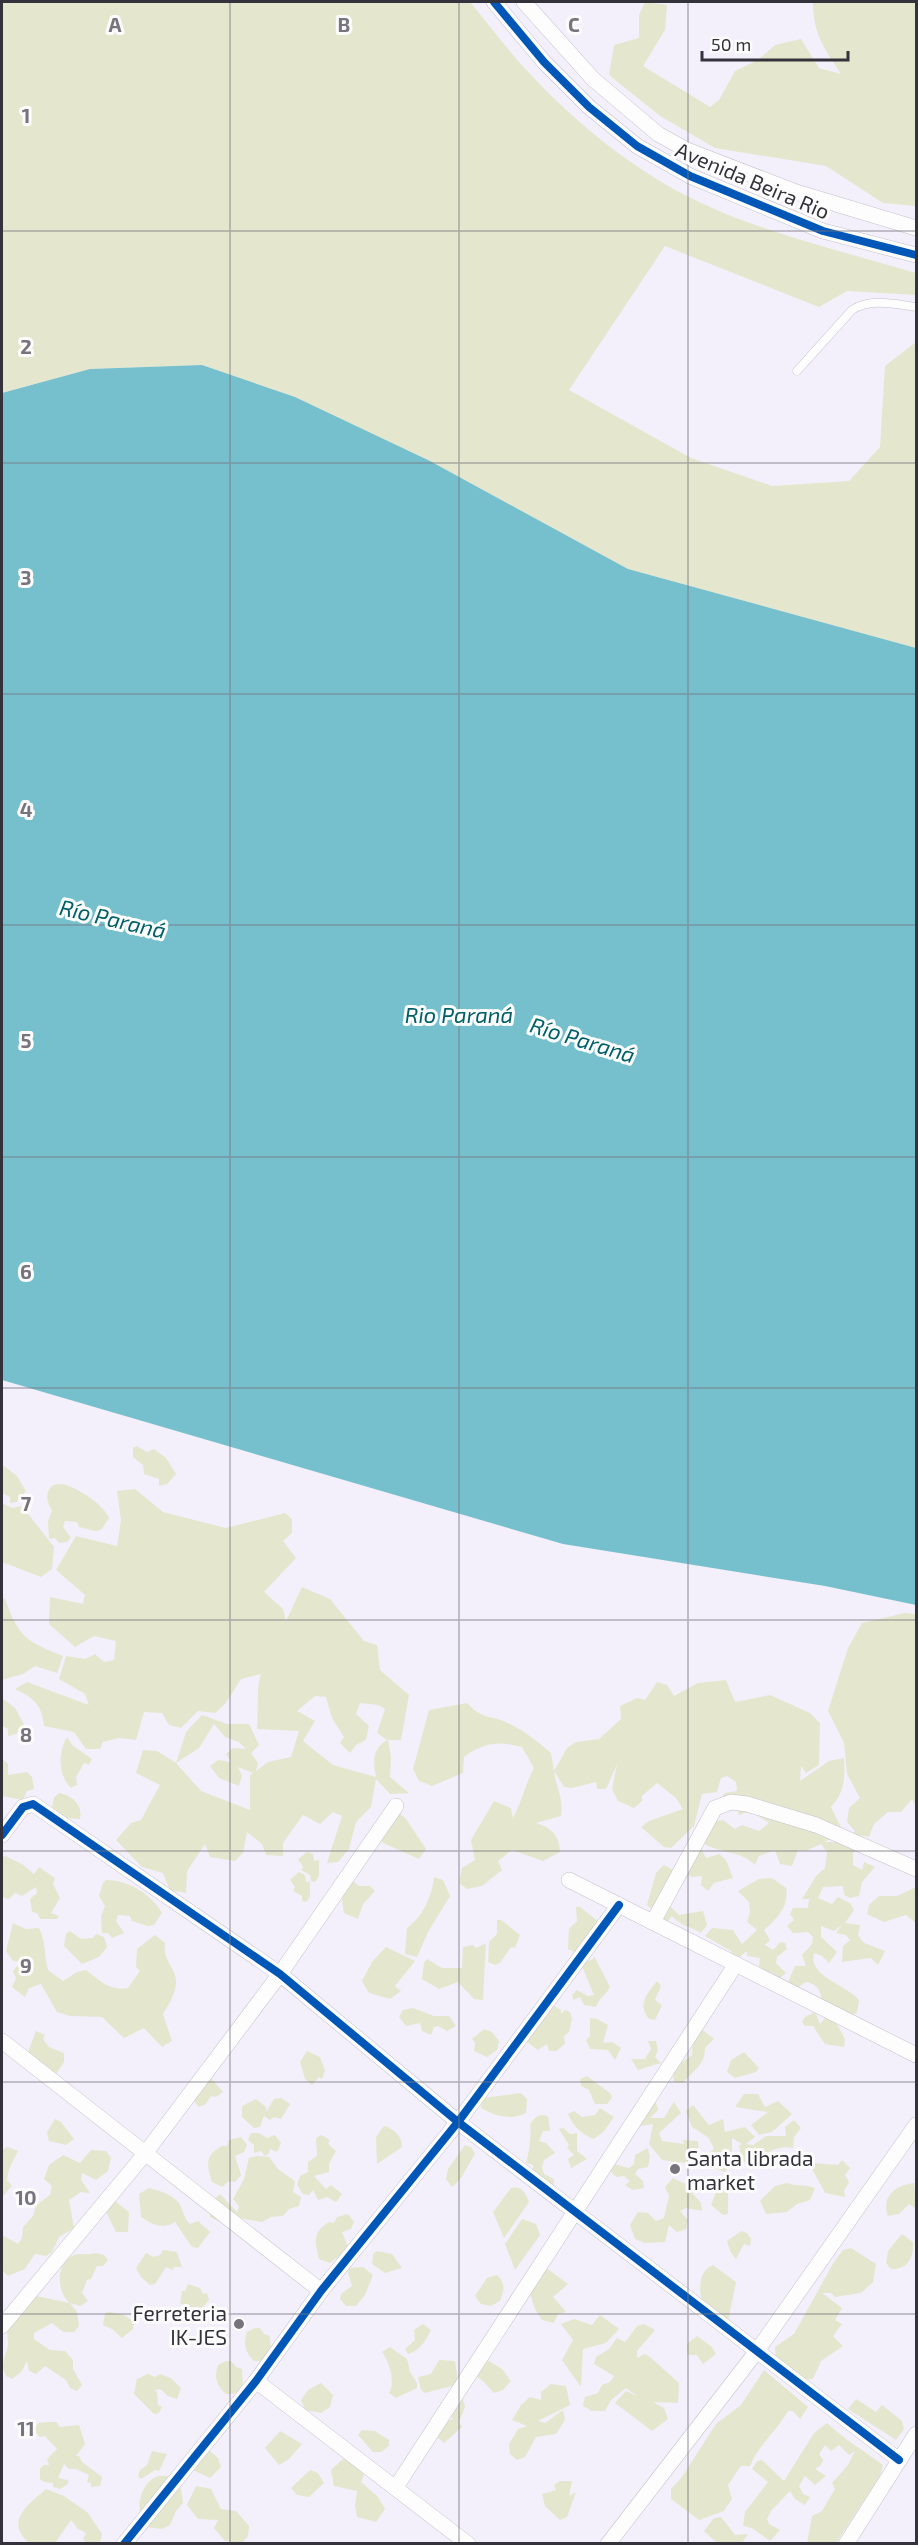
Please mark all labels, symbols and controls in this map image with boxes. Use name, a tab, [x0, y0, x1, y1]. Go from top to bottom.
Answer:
text: A	[108, 12, 122, 36]
text: B	[338, 12, 350, 36]
text: C	[568, 12, 580, 36]
scale bar	[702, 24, 848, 62]
text: 50 m	[711, 33, 751, 55]
text: 1	[22, 103, 30, 127]
street label: Avenida Beira Rio	[672, 136, 834, 224]
text: 2	[20, 334, 32, 358]
text: 3	[20, 565, 32, 589]
text: 4	[20, 797, 33, 821]
water label: Río Paraná	[57, 893, 169, 943]
water label: Rio Paraná	[405, 1001, 513, 1027]
water label: Río Paraná	[527, 1011, 639, 1067]
text: 5	[20, 1028, 32, 1052]
text: 6	[20, 1259, 32, 1283]
text: 7	[21, 1491, 32, 1515]
text: 8	[20, 1722, 32, 1746]
text: 9	[20, 1953, 32, 1977]
place label: Santa librada market	[687, 2145, 814, 2194]
marker: Santa librada market	[668, 2162, 682, 2176]
text: 10	[15, 2185, 37, 2209]
place label: Ferreteria IK-JES	[132, 2300, 227, 2349]
marker: Ferreteria IK-JES	[232, 2317, 246, 2331]
text: 11	[17, 2416, 35, 2440]

